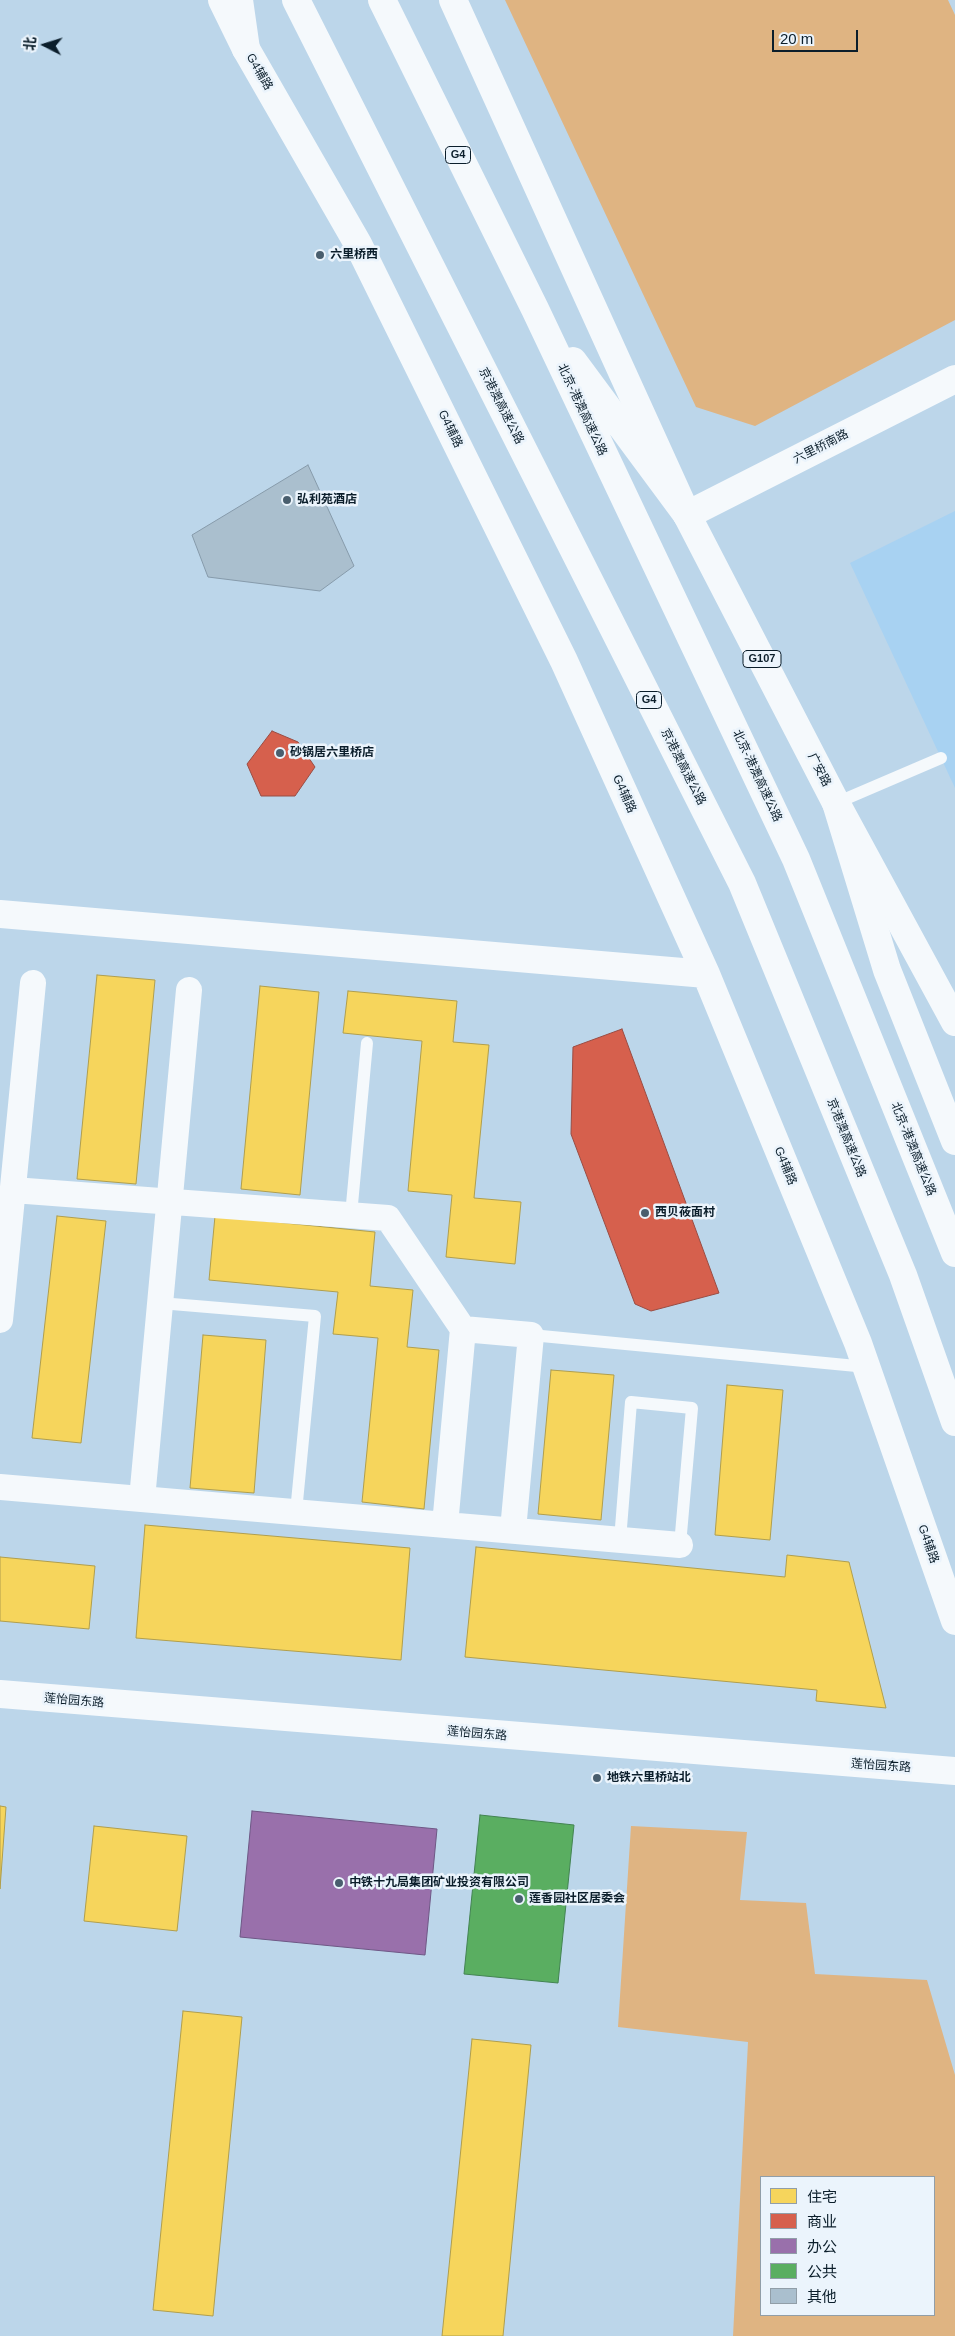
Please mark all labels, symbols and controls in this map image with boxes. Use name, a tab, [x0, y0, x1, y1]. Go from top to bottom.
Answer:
north arrow	[20, 20, 70, 70]
scale bar	[775, 20, 861, 52]
text: 20 m	[780, 30, 813, 47]
text: 北	[21, 36, 39, 51]
street label: G4辅路	[243, 51, 275, 93]
road number: G4	[446, 146, 470, 164]
place label: 六里桥西	[330, 248, 378, 262]
marker: 六里桥西	[314, 249, 326, 261]
street label: 北京-港澳高速公路	[554, 362, 610, 458]
street label: 京港澳高速公路	[476, 365, 526, 447]
street label: G4辅路	[435, 408, 465, 450]
street label: 六里桥南路	[791, 427, 851, 467]
place label: 弘利苑酒店	[297, 493, 357, 507]
marker: 弘利苑酒店	[281, 494, 293, 506]
road number: G107	[743, 651, 781, 668]
road number: G4	[636, 692, 662, 708]
street label: 京港澳高速公路	[658, 726, 708, 808]
street label: 北京-港澳高速公路	[729, 728, 785, 824]
place label: 砂锅居六里桥店	[290, 746, 374, 760]
marker: 砂锅居六里桥店	[274, 747, 286, 759]
street label: 广安路	[804, 751, 834, 789]
street label: G4辅路	[609, 773, 639, 815]
street label: 京港澳高速公路	[824, 1096, 868, 1180]
street label: 北京-港澳高速公路	[888, 1100, 938, 1198]
street label: G4辅路	[771, 1145, 799, 1187]
place label: 西贝莜面村	[655, 1206, 715, 1220]
marker: 西贝莜面村	[639, 1207, 651, 1219]
street label: G4辅路	[915, 1523, 941, 1565]
street label: 莲怡园东路	[43, 1691, 105, 1711]
street label: 莲怡园东路	[446, 1724, 508, 1744]
street label: 莲怡园东路	[851, 1757, 911, 1775]
place label: 地铁六里桥站北	[607, 1771, 691, 1785]
marker: 地铁六里桥站北	[591, 1772, 603, 1784]
place label: 中铁十九局集团矿业投资有限公司	[349, 1876, 529, 1890]
marker: 中铁十九局集团矿业投资有限公司	[333, 1877, 345, 1889]
place label: 莲香园社区居委会	[529, 1892, 625, 1906]
marker: 莲香园社区居委会	[513, 1893, 525, 1905]
legend	[760, 2176, 935, 2316]
text: 住宅	[807, 2188, 837, 2205]
text: 商业	[807, 2213, 837, 2230]
text: 办公	[807, 2238, 837, 2255]
text: 公共	[807, 2263, 837, 2280]
text: 其他	[807, 2288, 837, 2305]

